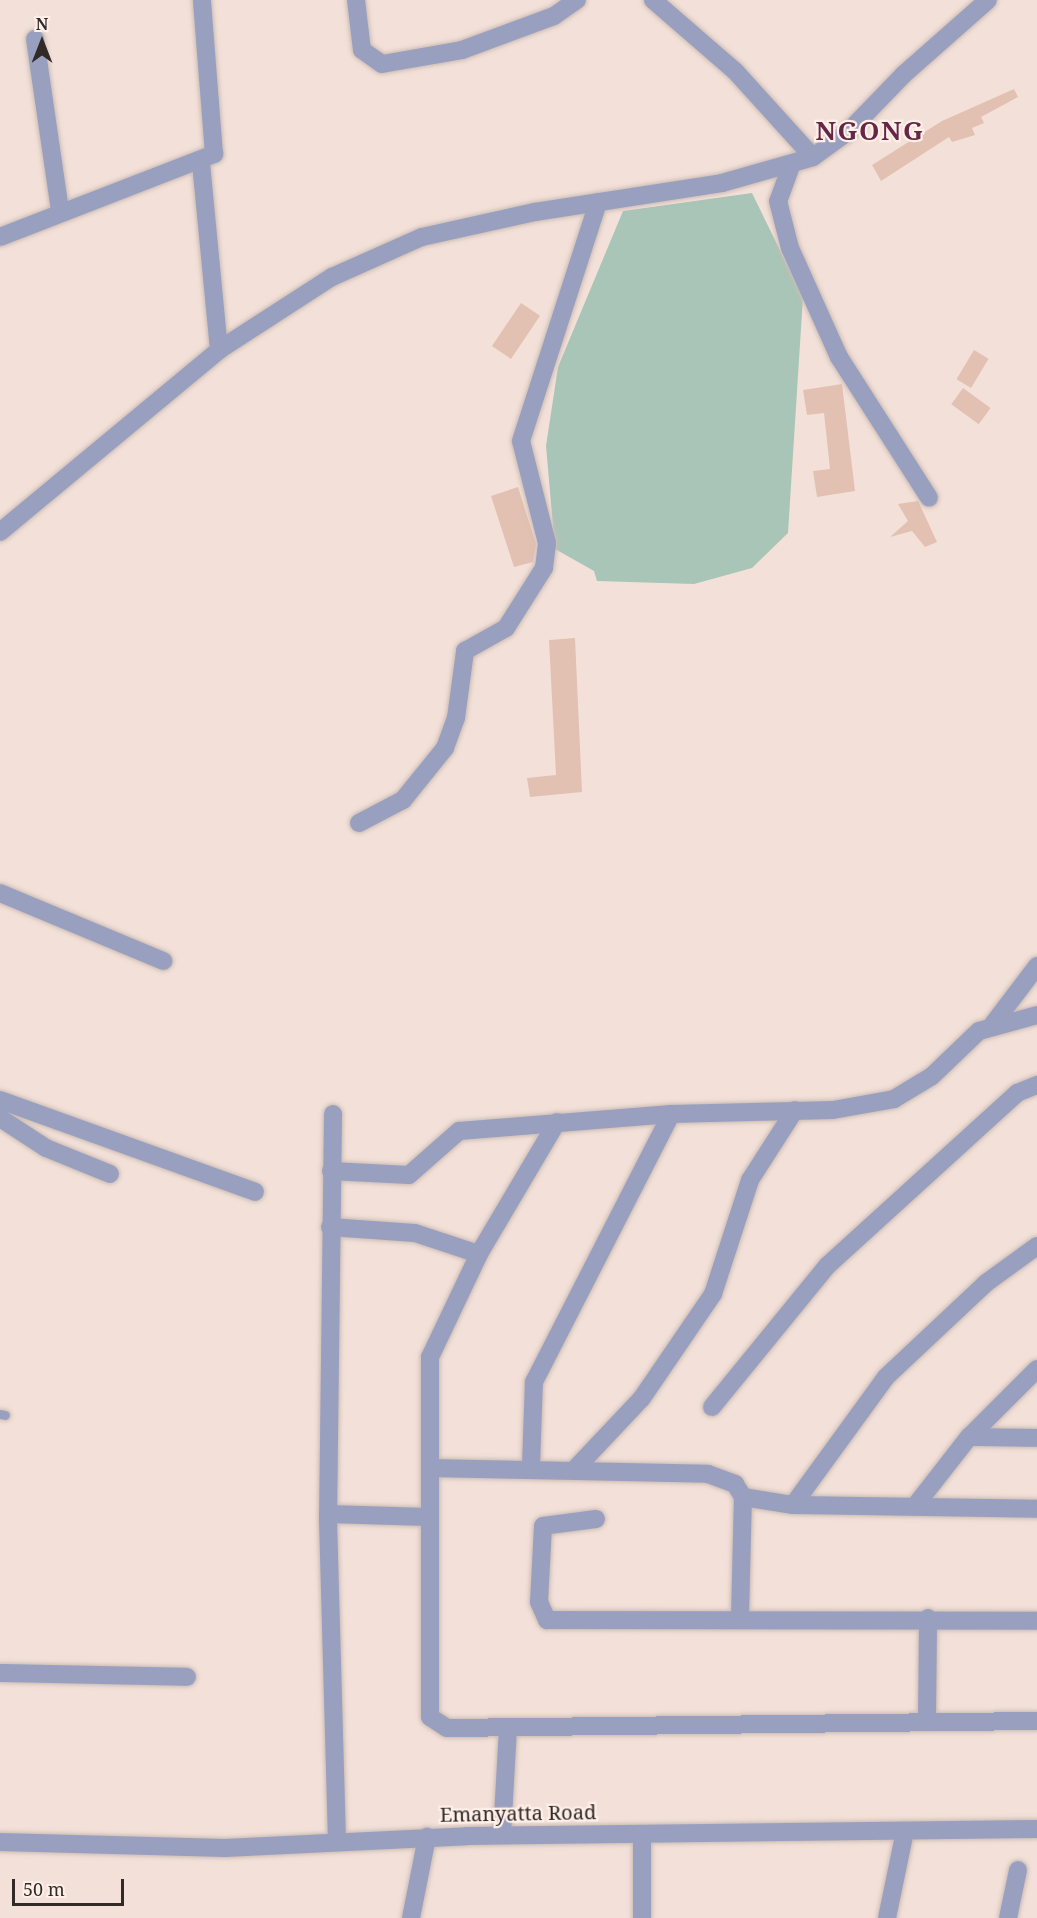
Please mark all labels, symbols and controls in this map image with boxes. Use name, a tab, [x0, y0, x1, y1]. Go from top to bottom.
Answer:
north arrow	[12, 12, 72, 72]
text: N	[36, 13, 48, 35]
district label: NGONG	[816, 115, 924, 147]
street label: Emanyatta Road	[440, 1800, 596, 1826]
scale bar	[15, 1867, 128, 1905]
text: 50 m	[23, 1877, 65, 1901]

